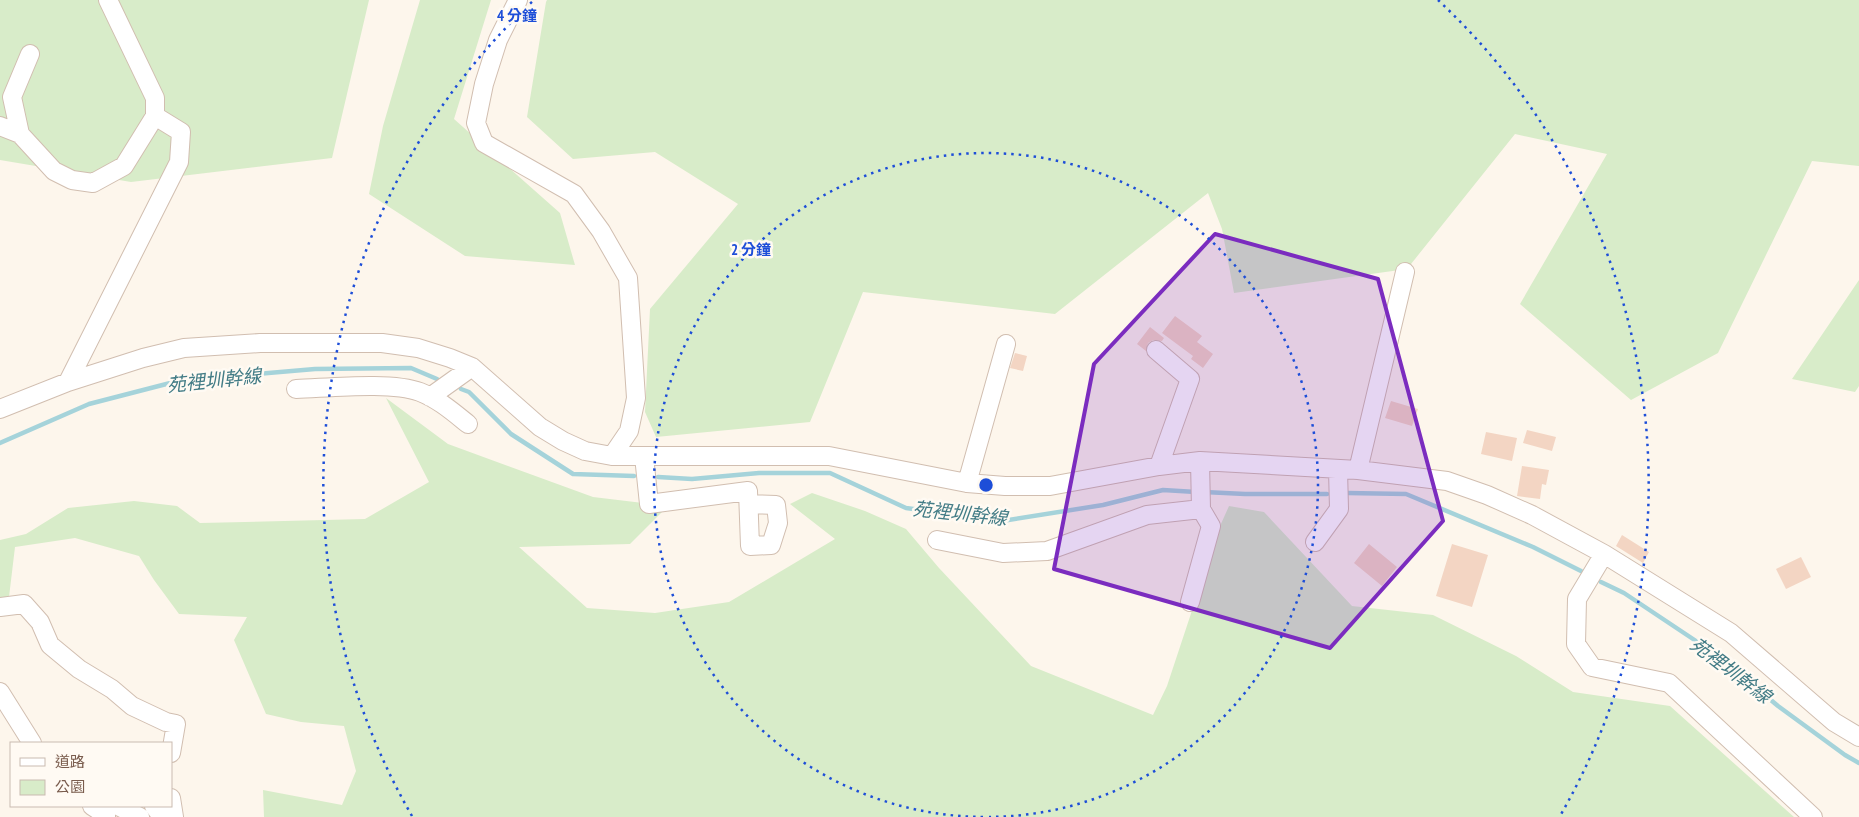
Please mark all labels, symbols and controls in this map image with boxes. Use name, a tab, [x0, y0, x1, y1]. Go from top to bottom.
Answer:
text: 4 分鐘	[497, 6, 537, 25]
text: 2 分鐘	[731, 240, 771, 259]
water label: 苑裡圳幹線	[165, 363, 264, 397]
centre of rings	[977, 476, 995, 494]
water label: 苑裡圳幹線	[911, 496, 1010, 530]
water label: 苑裡圳幹線	[1686, 632, 1778, 709]
legend	[10, 742, 172, 807]
text: 道路	[55, 752, 85, 771]
text: 公園	[55, 777, 85, 796]

